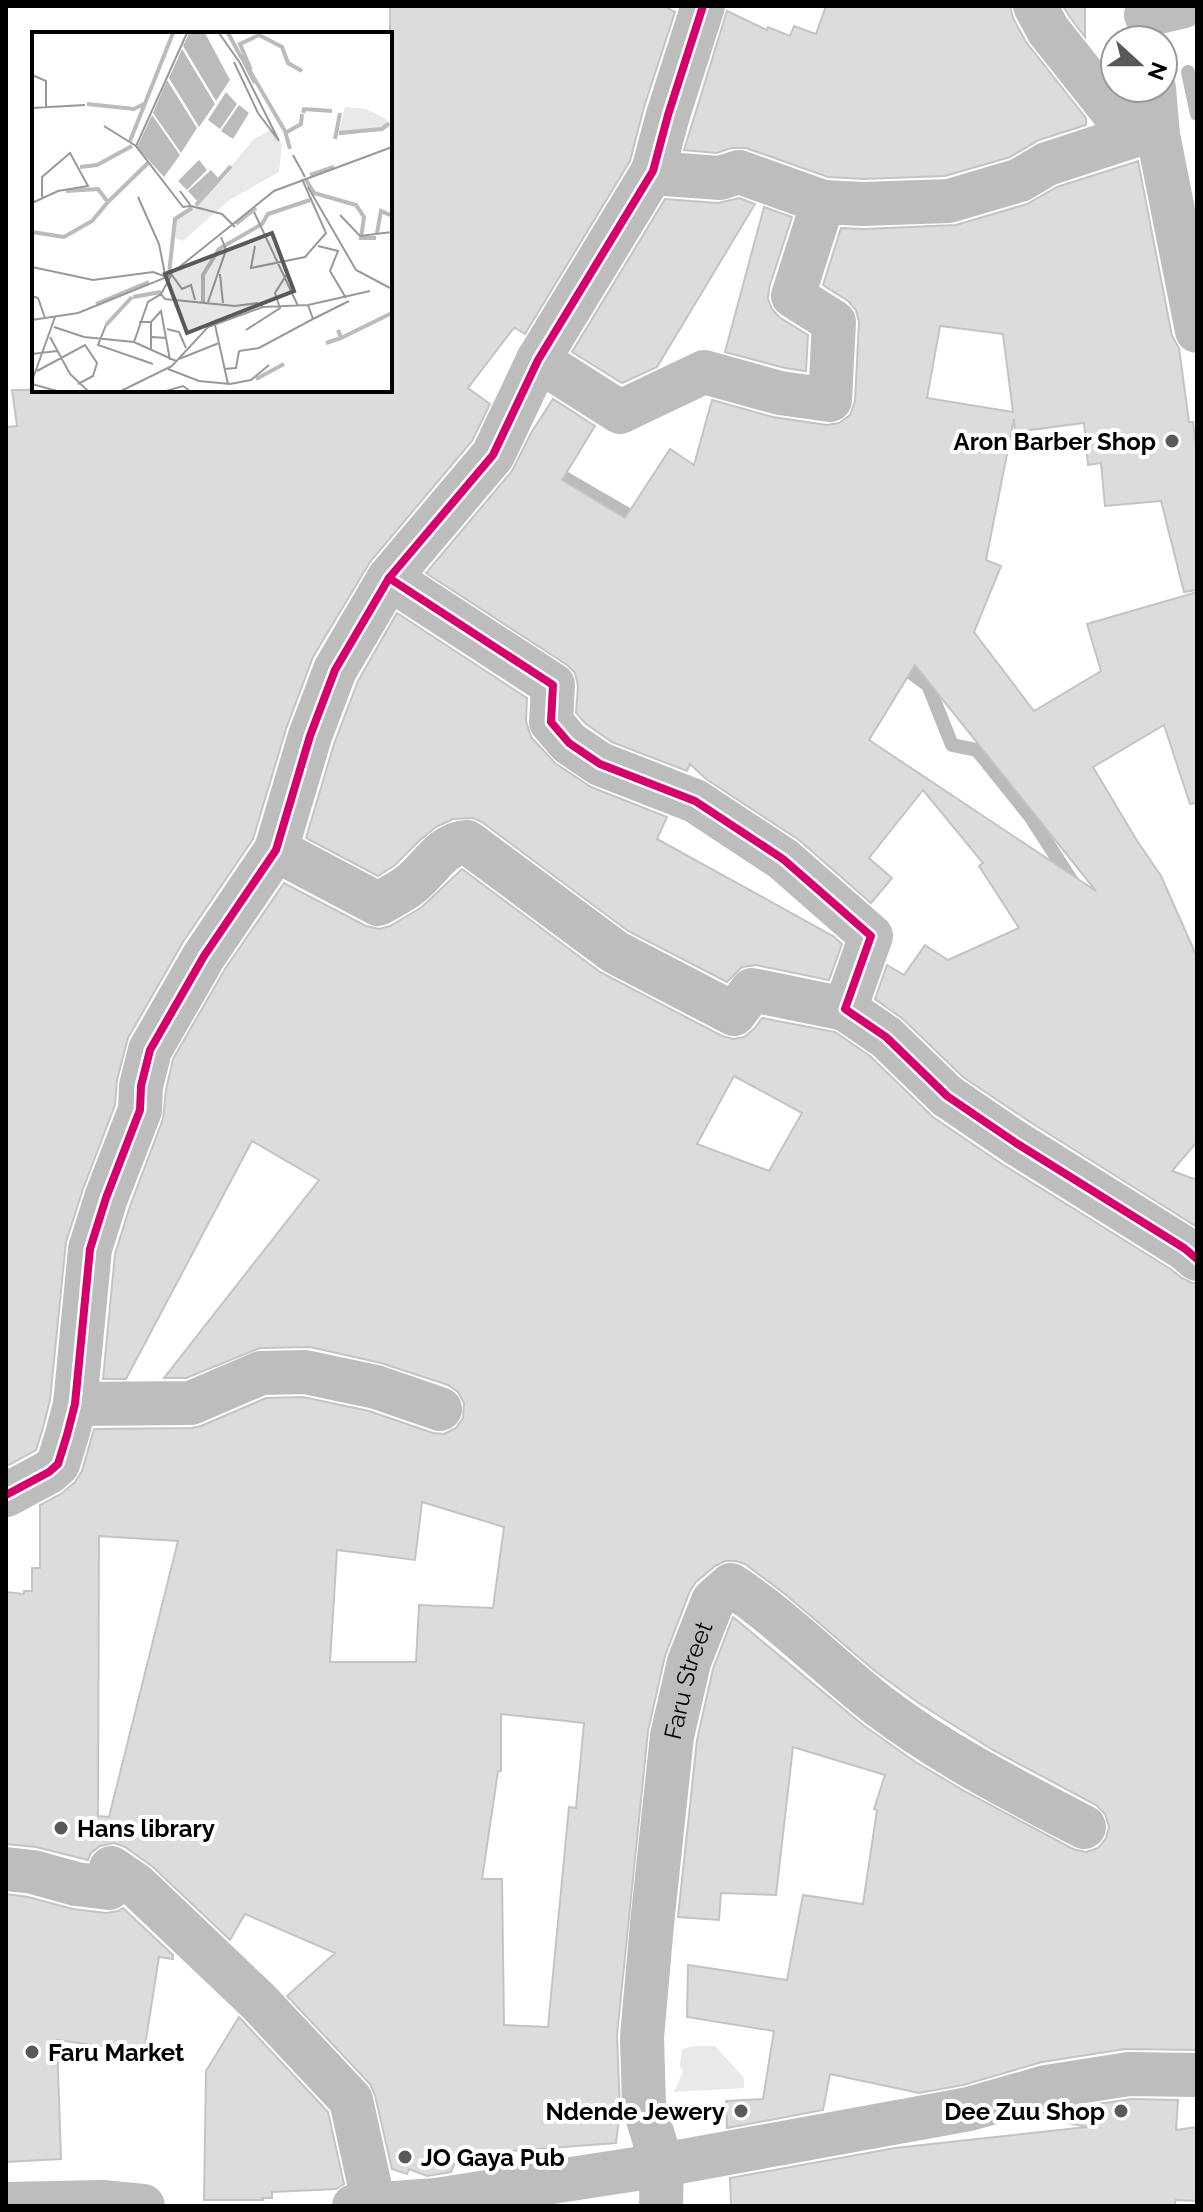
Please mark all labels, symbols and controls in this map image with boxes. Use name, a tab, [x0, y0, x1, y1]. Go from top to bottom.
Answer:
north arrow	[1099, 24, 1179, 104]
inset map	[32, 32, 392, 392]
text: N	[1143, 59, 1173, 84]
place label: Aron Barber Shop	[954, 427, 1156, 456]
marker: Aron Barber Shop	[1163, 432, 1181, 450]
street label: Faru Street	[657, 1617, 718, 1742]
place label: Hans library	[77, 1814, 215, 1843]
marker: Hans library	[52, 1819, 70, 1837]
place label: Faru Market	[48, 2038, 184, 2067]
marker: Faru Market	[23, 2043, 41, 2061]
place label: Ndende Jewery	[545, 2097, 725, 2126]
place label: Dee Zuu Shop	[944, 2097, 1105, 2126]
marker: Ndende Jewery	[732, 2102, 750, 2120]
marker: Dee Zuu Shop	[1112, 2102, 1130, 2120]
place label: JO Gaya Pub	[421, 2143, 565, 2172]
marker: JO Gaya Pub	[396, 2148, 414, 2166]

